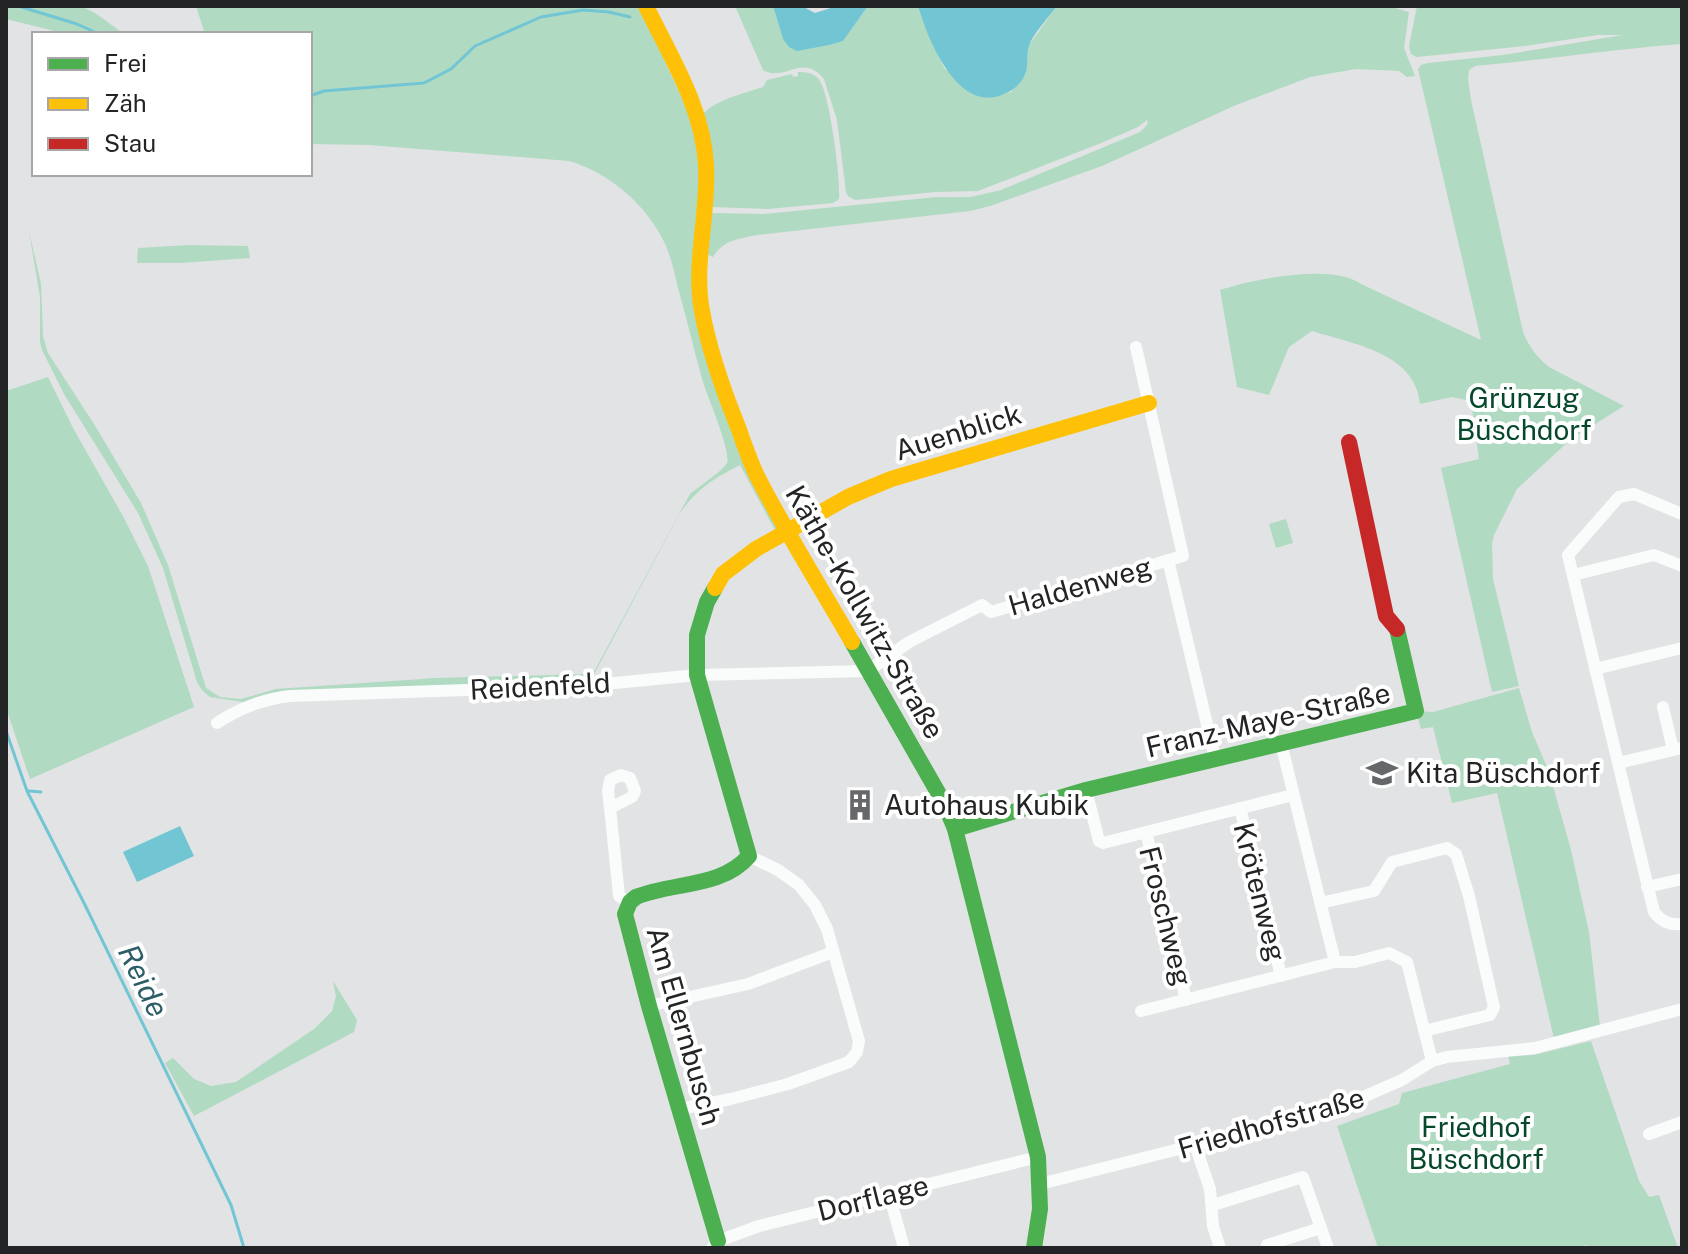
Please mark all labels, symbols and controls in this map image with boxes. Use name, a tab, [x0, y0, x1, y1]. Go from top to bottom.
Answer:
legend	[32, 32, 312, 176]
text: Frei	[104, 49, 147, 77]
text: Zäh	[104, 89, 147, 117]
text: Stau	[104, 129, 156, 157]
park label: Grünzug Büschdorf	[1456, 381, 1592, 446]
street label: Auenblick	[891, 397, 1025, 466]
street label: Käthe-Kollwitz-Straße	[779, 479, 952, 744]
street label: Haldenweg	[1004, 549, 1155, 622]
street label: Reidenfeld	[469, 665, 611, 706]
street label: Franz-Maye-Straße	[1143, 675, 1393, 764]
school or university icon: Kita Büschdorf	[1365, 756, 1399, 790]
place label: Kita Büschdorf	[1406, 756, 1600, 789]
building icon: Autohaus Kubik	[843, 788, 877, 822]
place label: Autohaus Kubik	[884, 788, 1089, 821]
street label: Krötenweg	[1227, 819, 1294, 965]
street label: Froschweg	[1133, 843, 1200, 989]
street label: Am Ellernbusch	[640, 923, 729, 1129]
water label: Reide	[111, 938, 177, 1023]
street label: Friedhofstraße	[1174, 1080, 1368, 1165]
park label: Friedhof Büschdorf	[1408, 1110, 1544, 1175]
street label: Dorflage	[814, 1168, 932, 1227]

